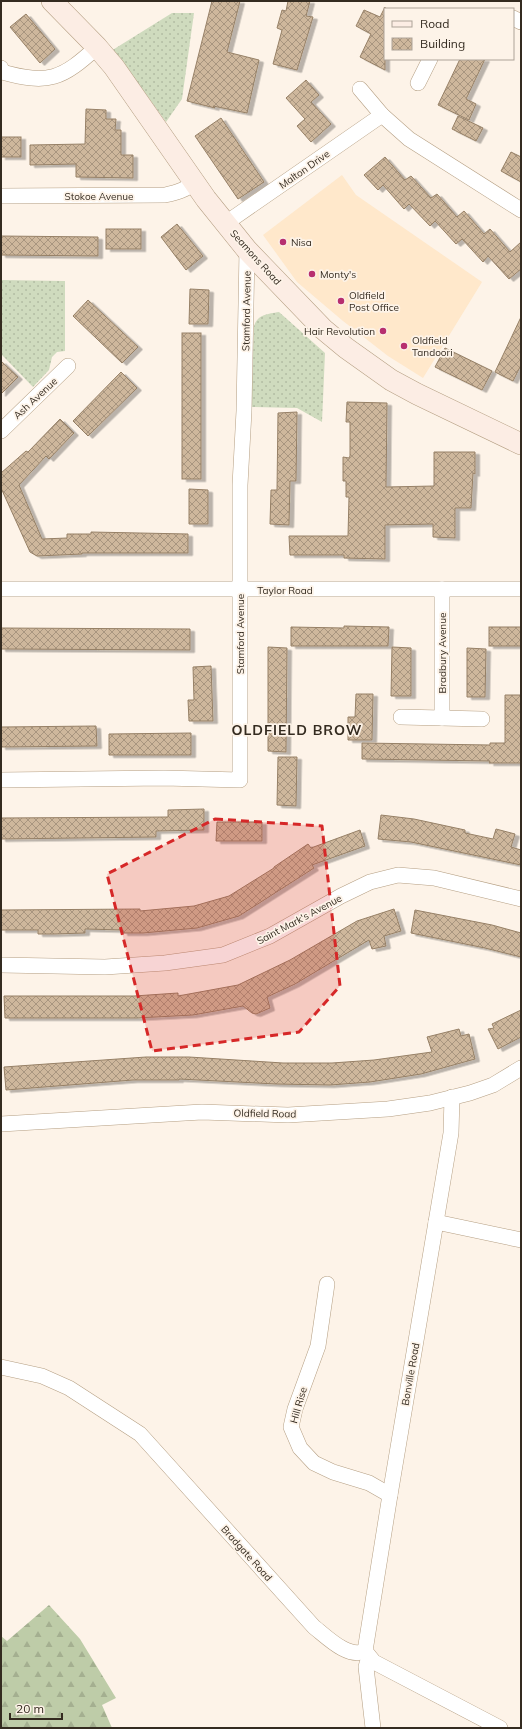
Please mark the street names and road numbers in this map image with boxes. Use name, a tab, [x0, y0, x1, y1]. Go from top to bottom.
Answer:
street label: Malton Drive	[276, 147, 332, 192]
street label: Stokoe Avenue	[65, 190, 134, 203]
street label: Seamons Road	[227, 227, 284, 288]
street label: Stamford Avenue	[239, 271, 254, 351]
street label: Ash Avenue	[11, 375, 60, 422]
street label: Taylor Road	[257, 584, 313, 597]
street label: Stamford Avenue	[234, 594, 247, 674]
street label: Bradbury Avenue	[436, 613, 449, 693]
street label: Saint Mark's Avenue	[254, 892, 344, 947]
street label: Oldfield Road	[233, 1106, 296, 1121]
street label: Bonville Road	[399, 1342, 422, 1406]
street label: Hill Rise	[287, 1386, 310, 1425]
street label: Bradgate Road	[218, 1523, 275, 1584]

